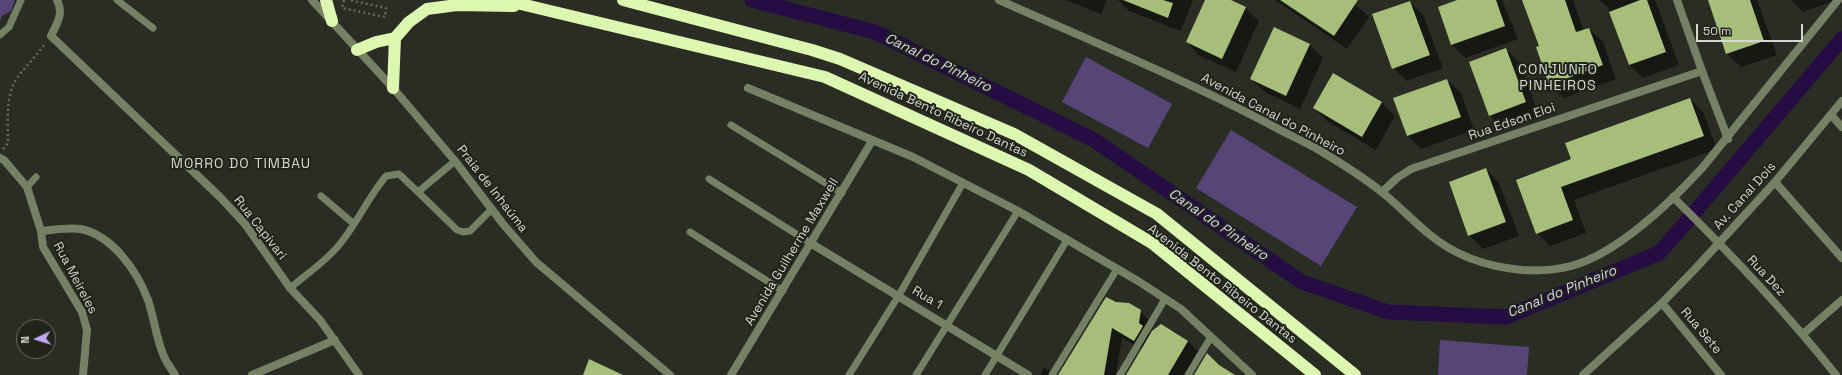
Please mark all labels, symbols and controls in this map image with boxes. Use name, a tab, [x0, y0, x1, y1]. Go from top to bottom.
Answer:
scale bar	[1698, 16, 1805, 42]
text: 50 m	[1703, 23, 1731, 39]
water label: Canal do Pinheiro	[882, 30, 994, 96]
district label: CONJUNTO PINHEIROS	[1518, 62, 1598, 94]
street label: Avenida Bento Ribeiro Dantas	[856, 69, 1030, 161]
street label: Avenida Canal do Pinheiro	[1198, 70, 1348, 160]
street label: Rua Edson Eloi	[1467, 100, 1557, 144]
street label: Praia de Inhaúma	[453, 142, 531, 236]
district label: MORRO DO TIMBAU	[171, 156, 311, 172]
street label: Av. Canal Dois	[1711, 159, 1779, 233]
street label: Avenida Guilherme Maxwell	[742, 175, 842, 329]
water label: Canal do Pinheiro	[1165, 186, 1271, 264]
street label: Rua Capivari	[230, 193, 290, 263]
street label: Avenida Bento Ribeiro Dantas	[1144, 221, 1300, 347]
street label: Rua Meireles	[50, 239, 100, 317]
street label: Rua Dez	[1743, 252, 1789, 300]
water label: Canal do Pinheiro	[1505, 262, 1619, 322]
street label: Rua 1	[909, 283, 945, 313]
street label: Rua Sete	[1677, 305, 1725, 357]
north arrow	[16, 319, 56, 359]
text: N	[18, 336, 32, 344]

